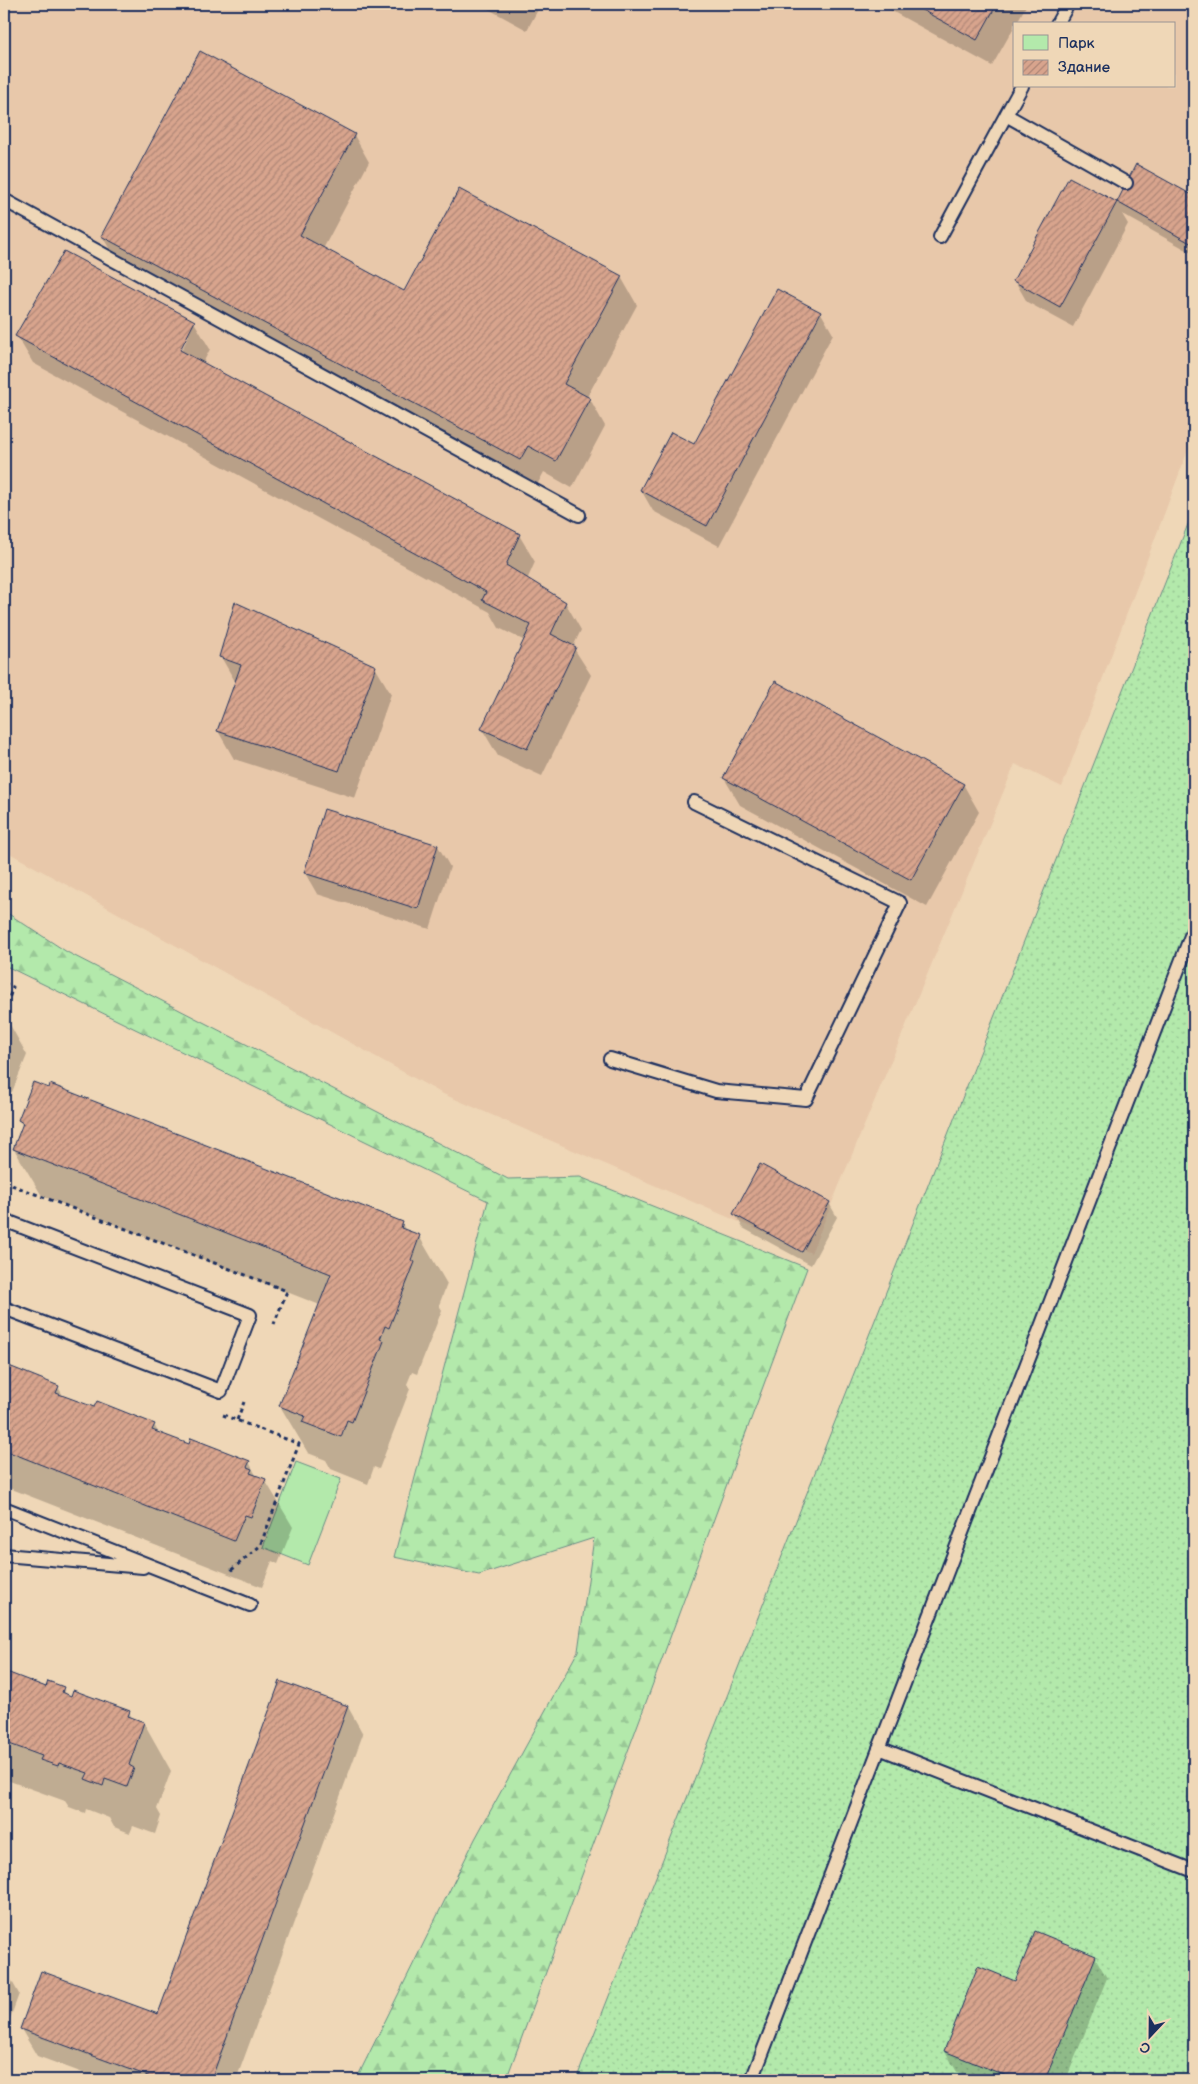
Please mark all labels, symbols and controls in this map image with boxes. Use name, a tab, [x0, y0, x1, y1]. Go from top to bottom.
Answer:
legend	[1013, 22, 1176, 88]
text: Парк	[1058, 34, 1095, 53]
text: Здание	[1058, 58, 1110, 77]
north arrow	[1126, 2012, 1176, 2062]
text: С	[1137, 2038, 1153, 2057]

